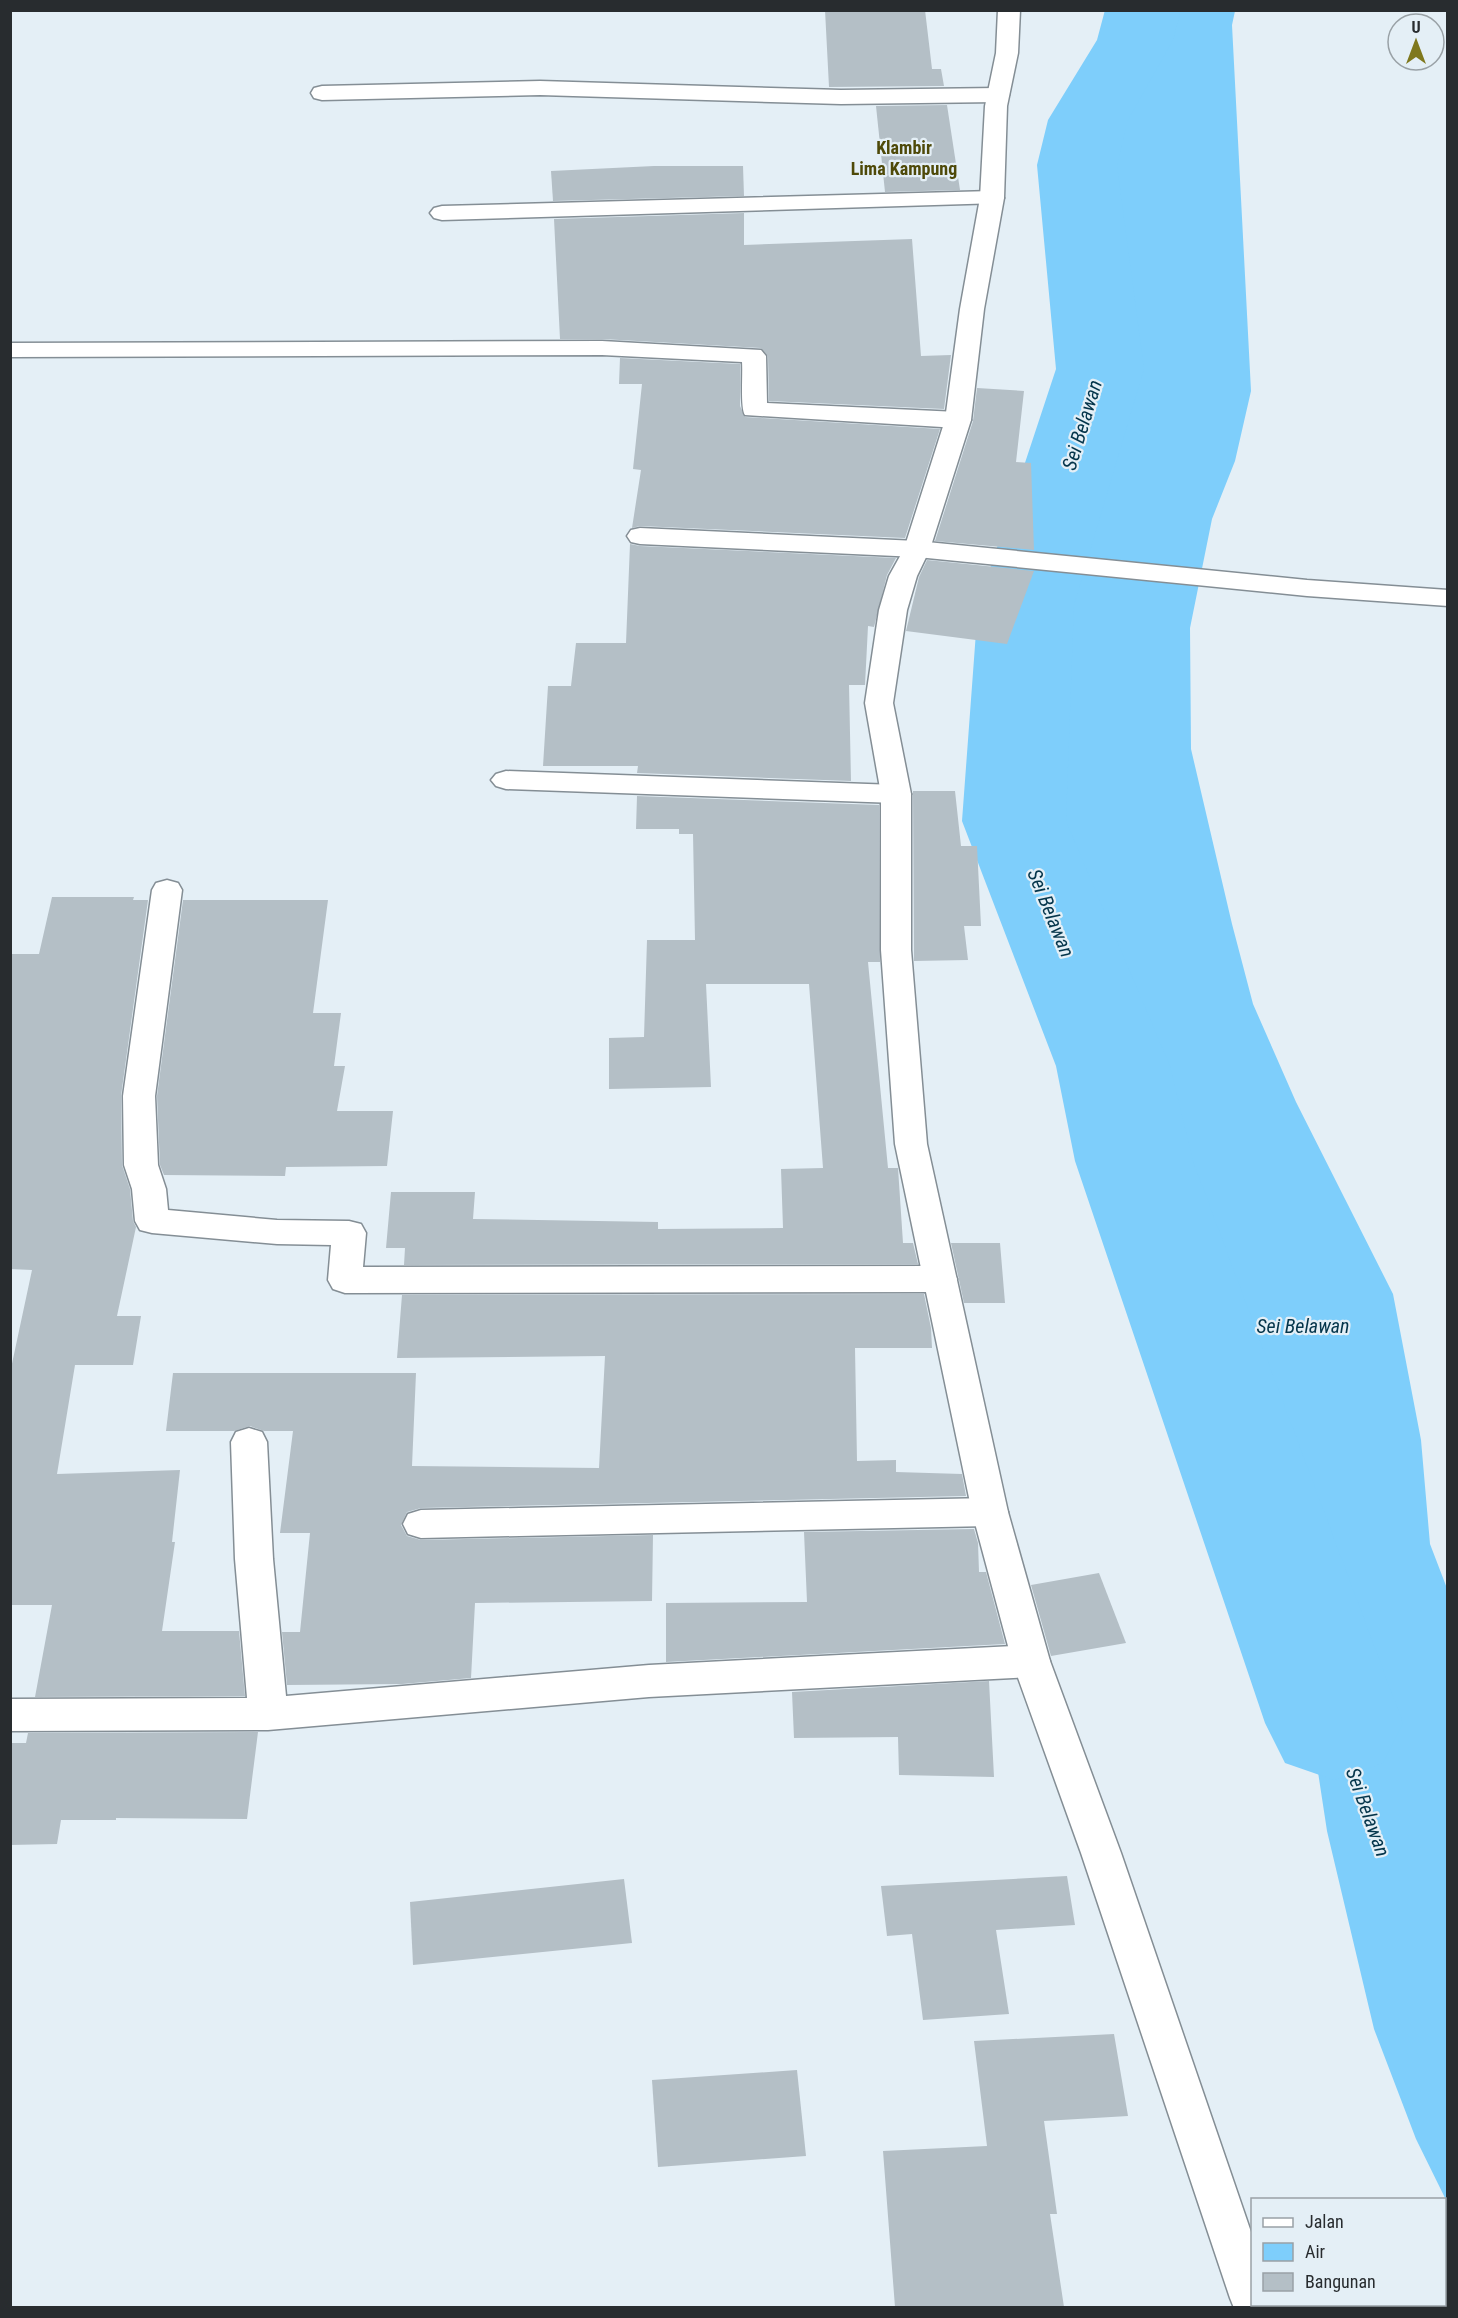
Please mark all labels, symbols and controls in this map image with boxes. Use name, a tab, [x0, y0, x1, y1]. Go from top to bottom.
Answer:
north arrow	[1386, 12, 1446, 72]
text: U	[1411, 18, 1421, 37]
district label: Klambir Lima Kampung	[851, 137, 957, 179]
water label: Sei Belawan	[1057, 377, 1107, 473]
water label: Sei Belawan	[1022, 865, 1080, 961]
water label: Sei Belawan	[1257, 1314, 1349, 1338]
water label: Sei Belawan	[1341, 1764, 1395, 1860]
legend	[1251, 2198, 1446, 2306]
text: Jalan	[1305, 2211, 1344, 2232]
text: Air	[1305, 2241, 1326, 2262]
text: Bangunan	[1305, 2271, 1376, 2292]

